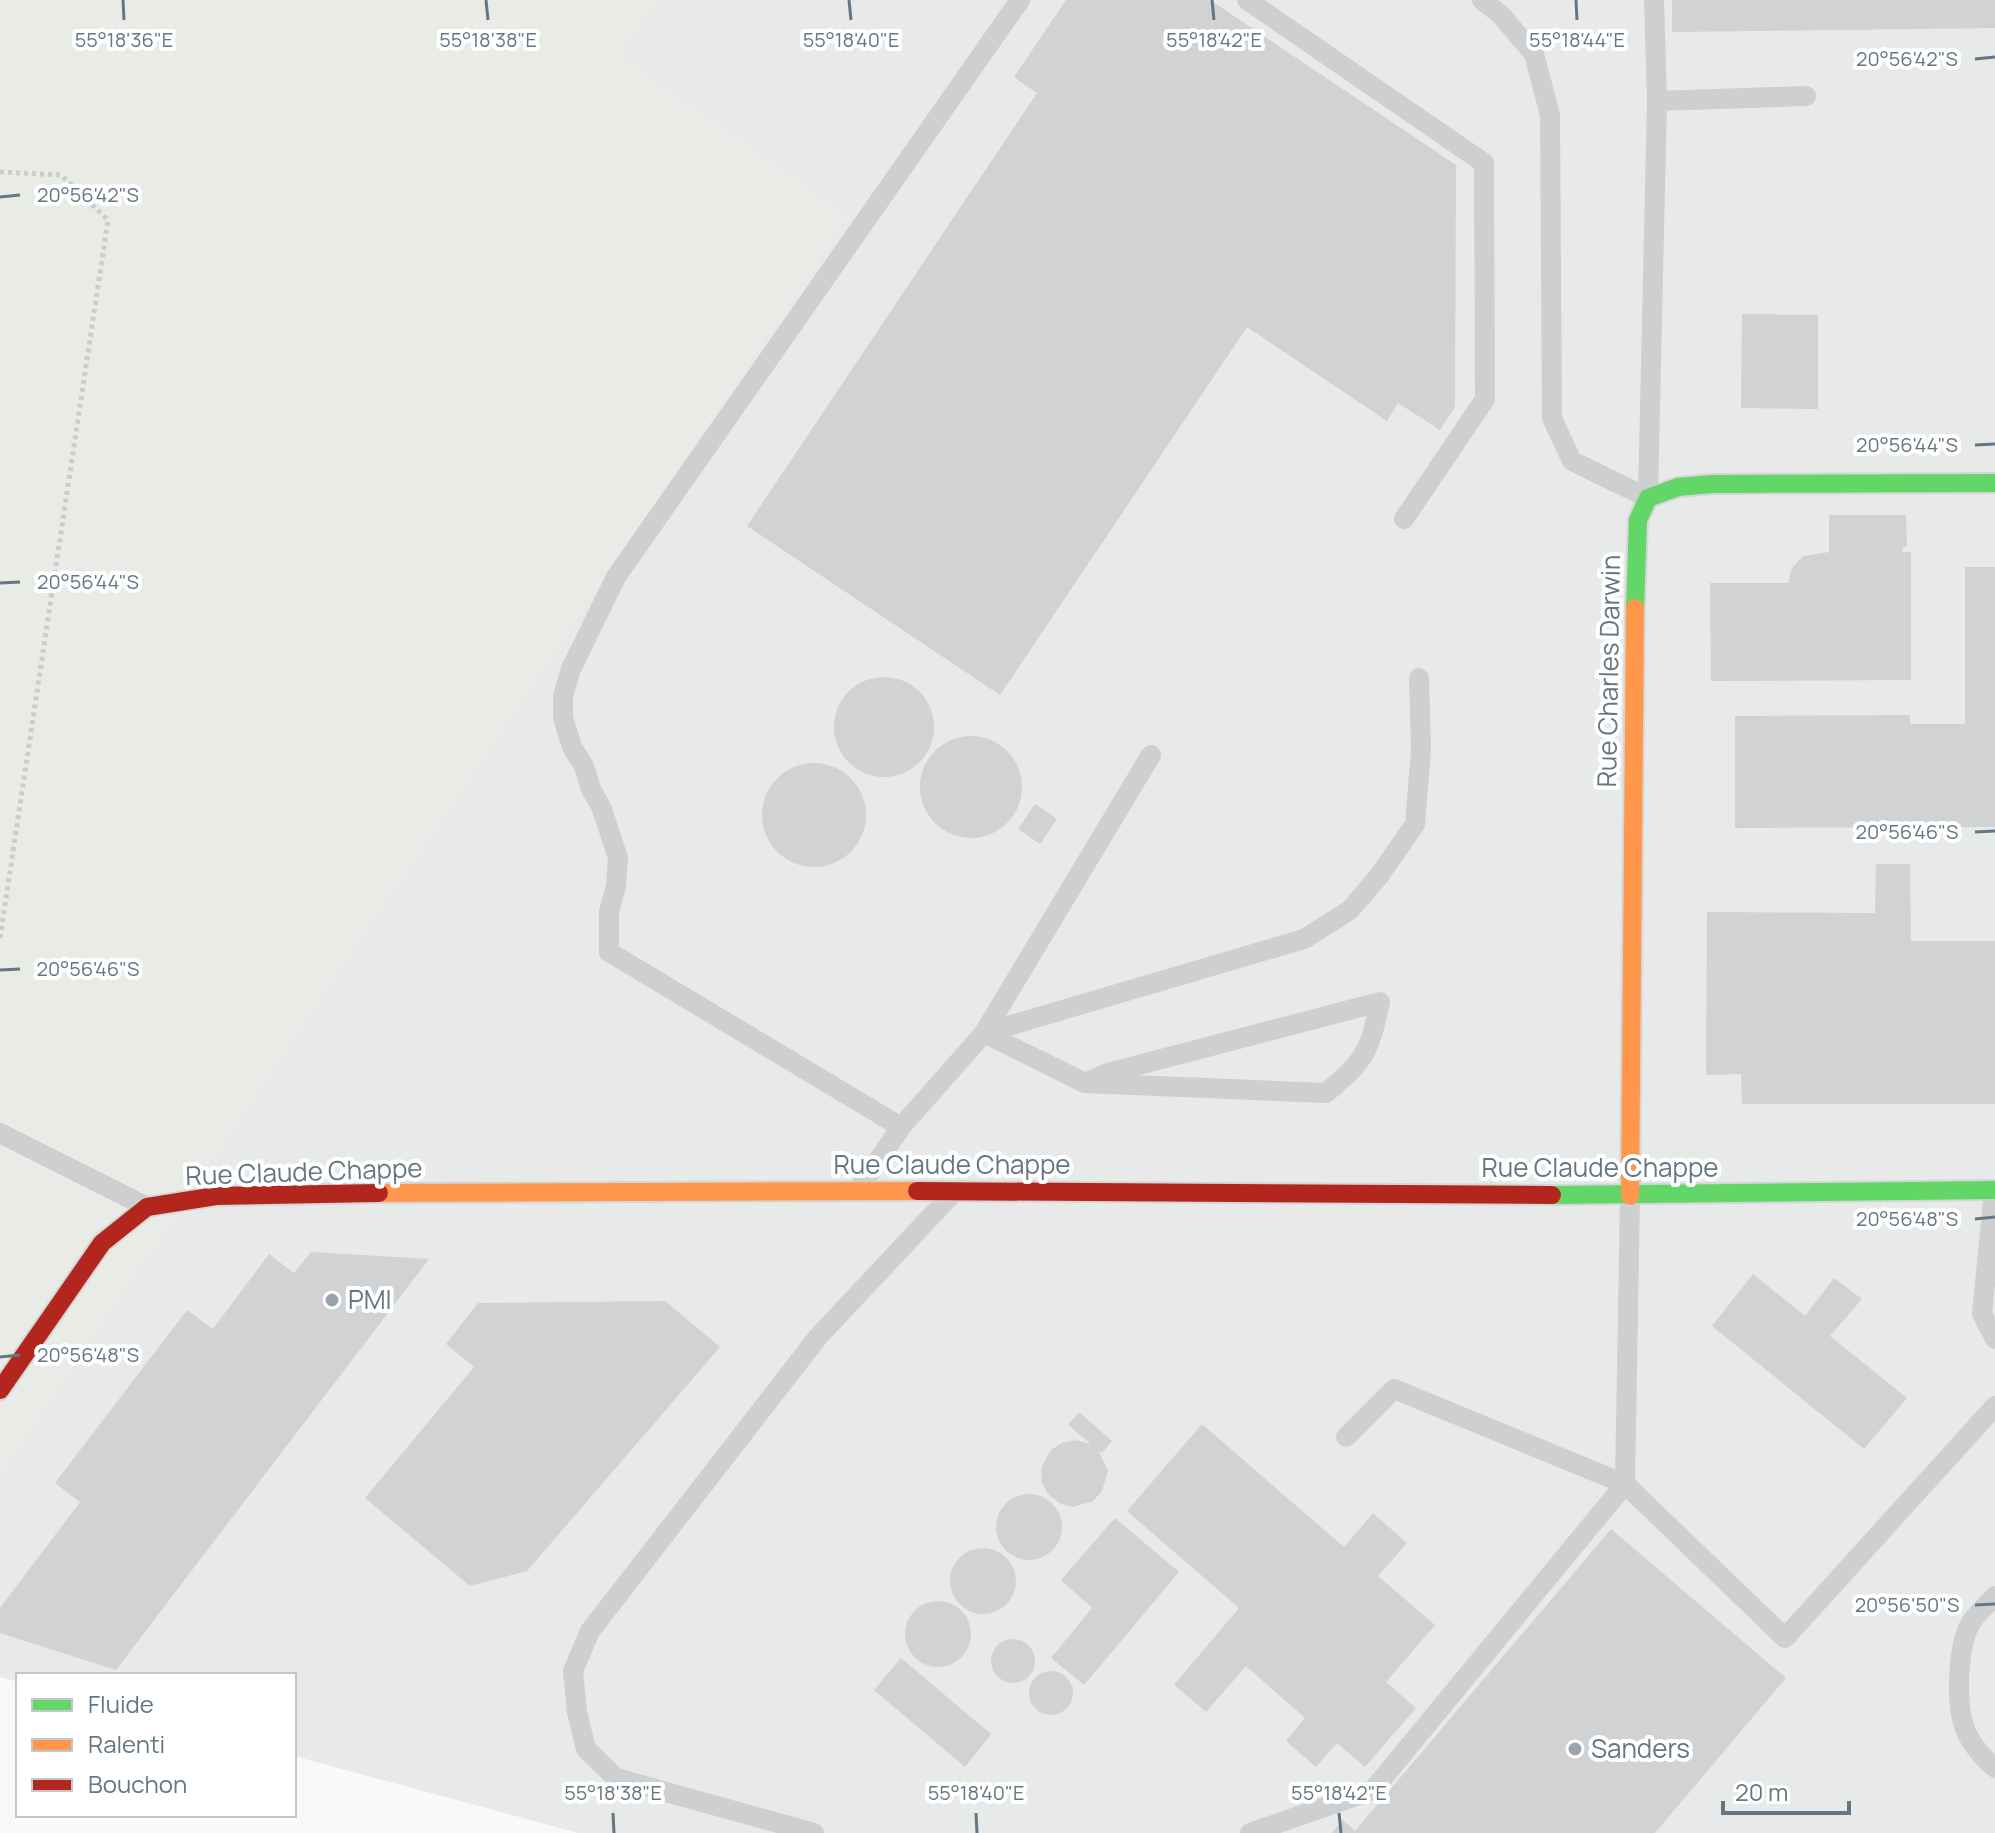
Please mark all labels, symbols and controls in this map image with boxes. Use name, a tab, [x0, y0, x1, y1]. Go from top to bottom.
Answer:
text: 55°18'36"E	[75, 26, 173, 53]
text: 55°18'38"E	[439, 26, 537, 53]
text: 55°18'40"E	[803, 26, 899, 53]
text: 55°18'42"E	[1166, 26, 1262, 53]
text: 55°18'44"E	[1529, 26, 1625, 53]
text: 20°56'42"S	[1856, 45, 1958, 72]
text: 20°56'42"S	[37, 181, 139, 208]
text: 20°56'44"S	[1856, 431, 1958, 458]
street label: Rue Charles Darwin	[1588, 554, 1628, 788]
text: 20°56'44"S	[37, 568, 139, 595]
text: 20°56'46"S	[1856, 818, 1958, 845]
text: 20°56'46"S	[37, 955, 139, 982]
street label: Rue Claude Chappe	[833, 1146, 1071, 1182]
street label: Rue Claude Chappe	[185, 1149, 423, 1193]
street label: Rue Claude Chappe	[1481, 1149, 1719, 1185]
text: 20°56'48"S	[1856, 1205, 1958, 1232]
place label: PMI	[348, 1281, 392, 1317]
marker: PMI	[323, 1291, 341, 1309]
text: 20°56'48"S	[37, 1341, 139, 1368]
text: 20°56'50"S	[1855, 1591, 1959, 1618]
legend	[16, 1673, 296, 1817]
text: Fluide	[88, 1687, 154, 1720]
text: Ralenti	[88, 1727, 165, 1760]
place label: Sanders	[1591, 1730, 1690, 1766]
marker: Sanders	[1566, 1740, 1584, 1758]
scale bar	[1723, 1765, 1849, 1815]
text: Bouchon	[88, 1767, 187, 1800]
text: 20 m	[1735, 1775, 1788, 1808]
text: 55°18'38"E	[564, 1779, 662, 1806]
text: 55°18'40"E	[928, 1779, 1024, 1806]
text: 55°18'42"E	[1291, 1779, 1387, 1806]

